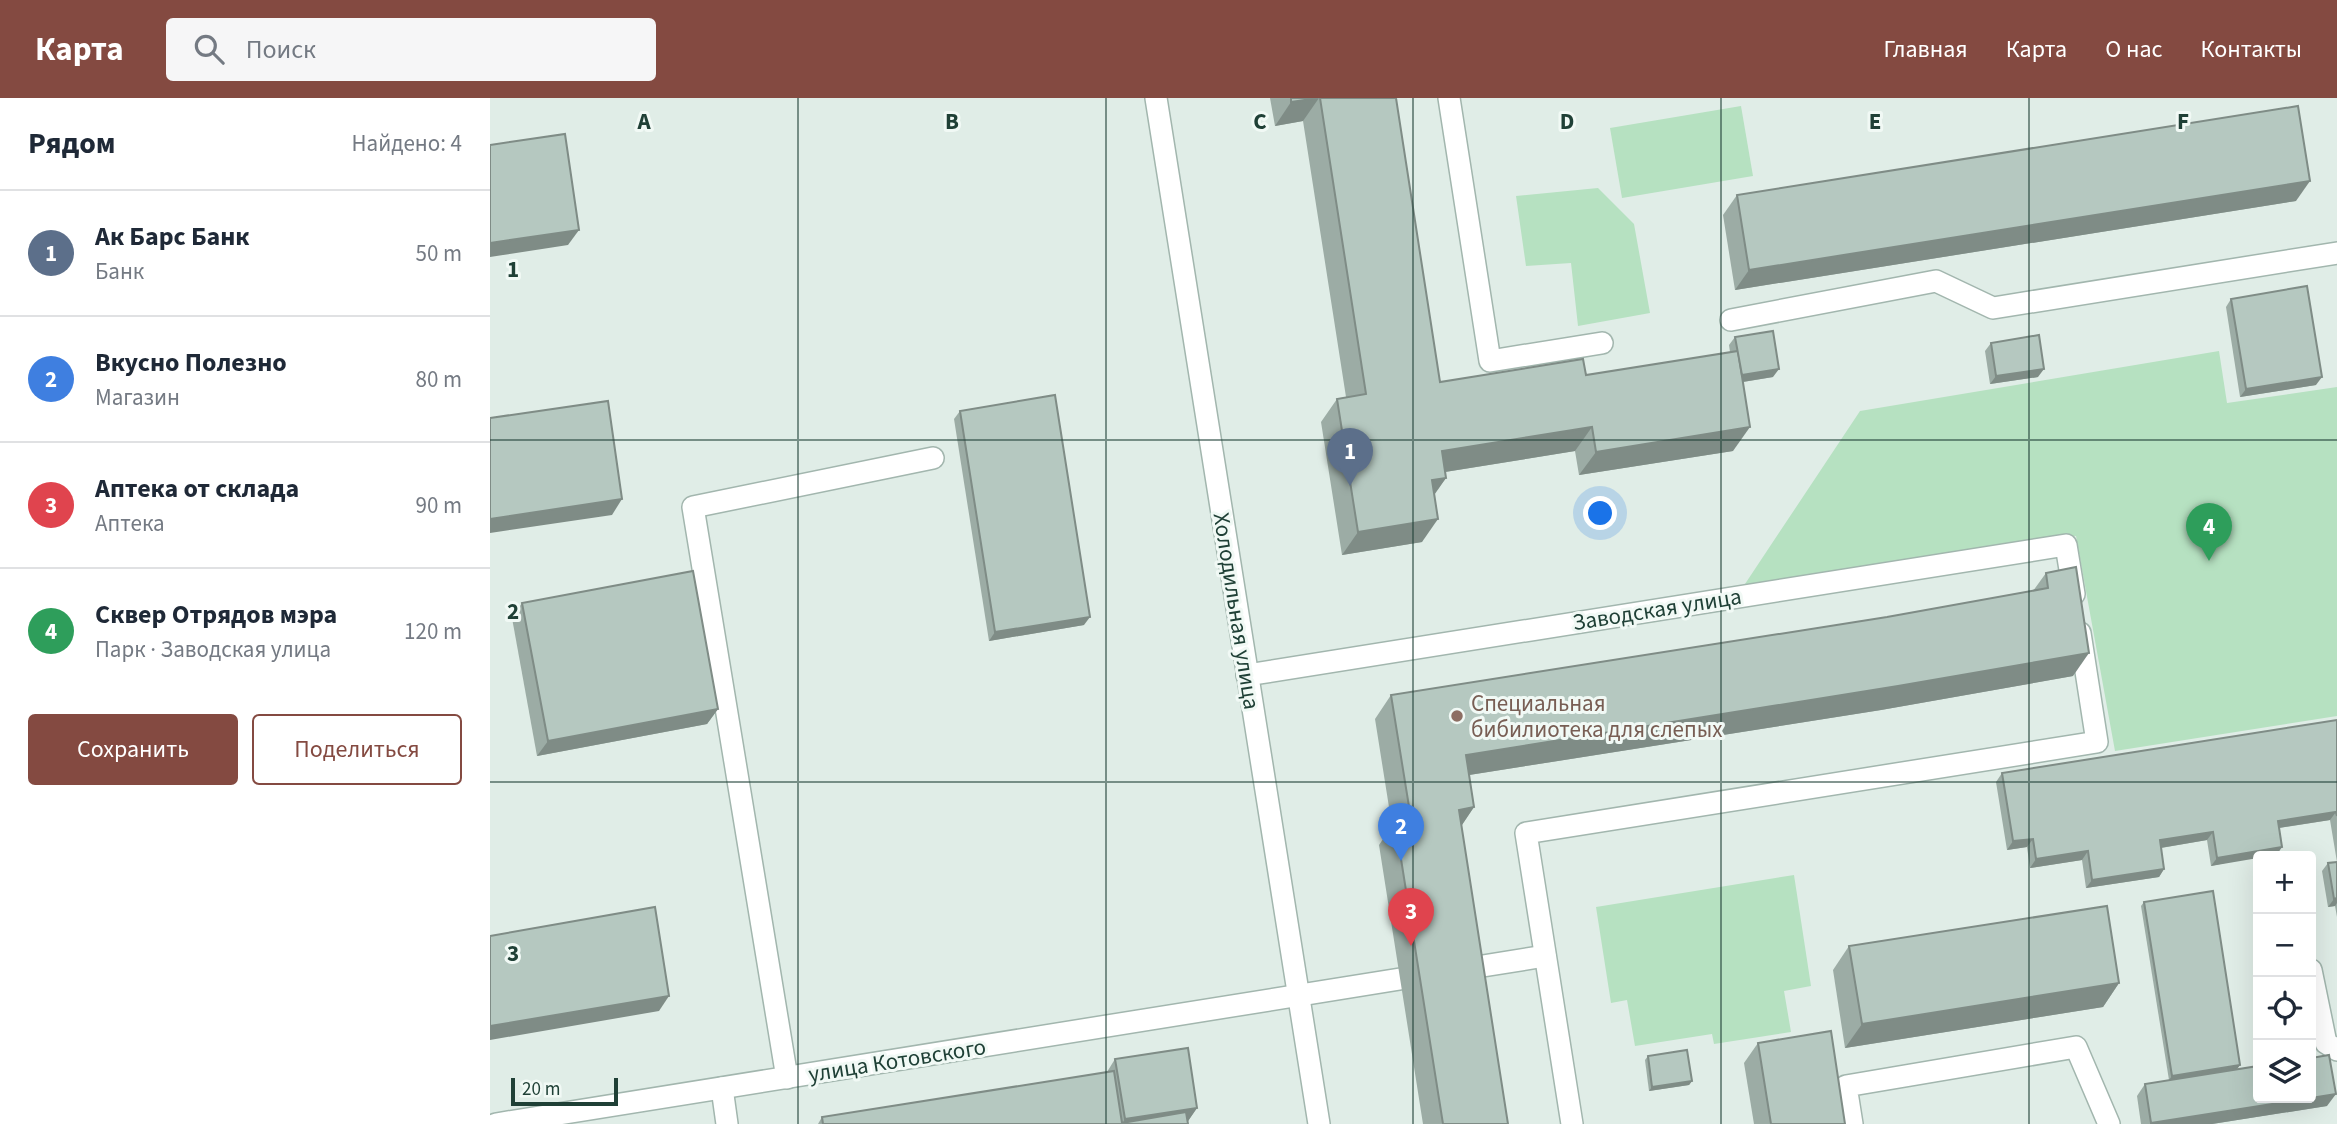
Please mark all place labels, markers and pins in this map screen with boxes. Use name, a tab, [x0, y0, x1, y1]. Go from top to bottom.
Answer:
pin: 1	[1327, 428, 1373, 486]
pin: 4	[2186, 503, 2232, 561]
place label: Специальная бибилиотека для слепых	[1471, 687, 1723, 746]
marker: Специальная бибилиотека для слепых	[1449, 708, 1465, 724]
pin: 2	[1378, 803, 1424, 861]
pin: 3	[1388, 888, 1434, 946]

